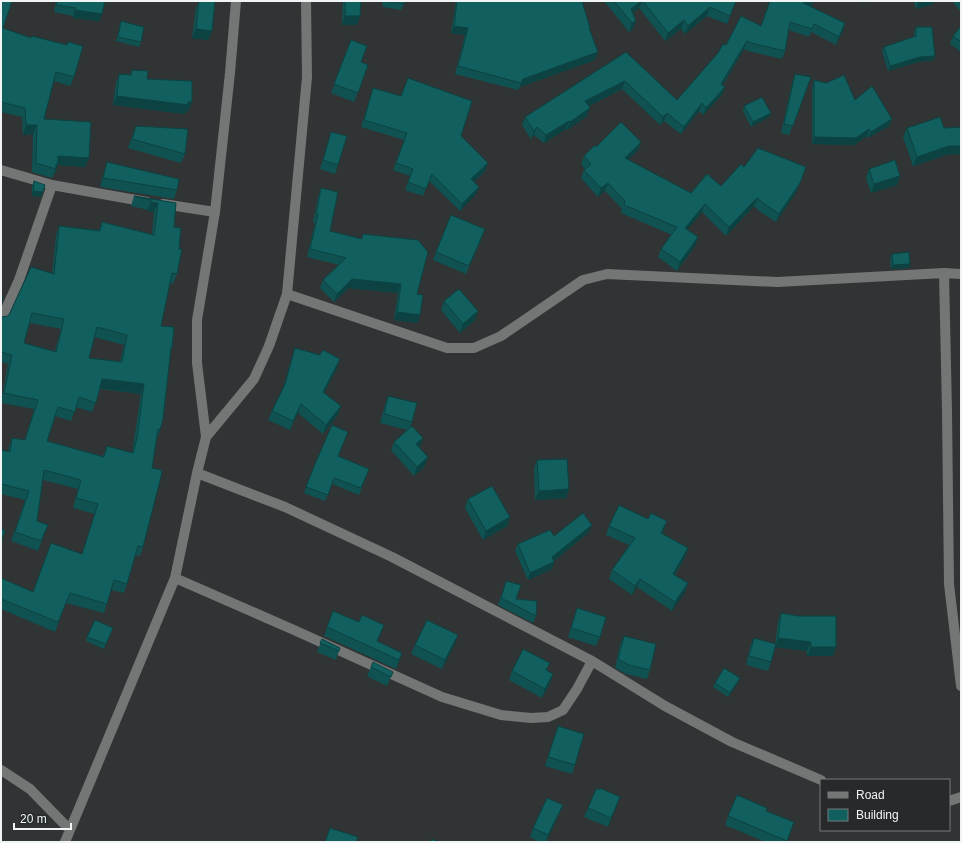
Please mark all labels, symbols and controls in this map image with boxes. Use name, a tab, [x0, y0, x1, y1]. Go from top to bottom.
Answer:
legend	[820, 779, 950, 831]
text: Road	[856, 788, 885, 802]
scale bar	[14, 805, 71, 831]
text: Building	[856, 808, 899, 822]
text: 20 m	[20, 812, 47, 826]

